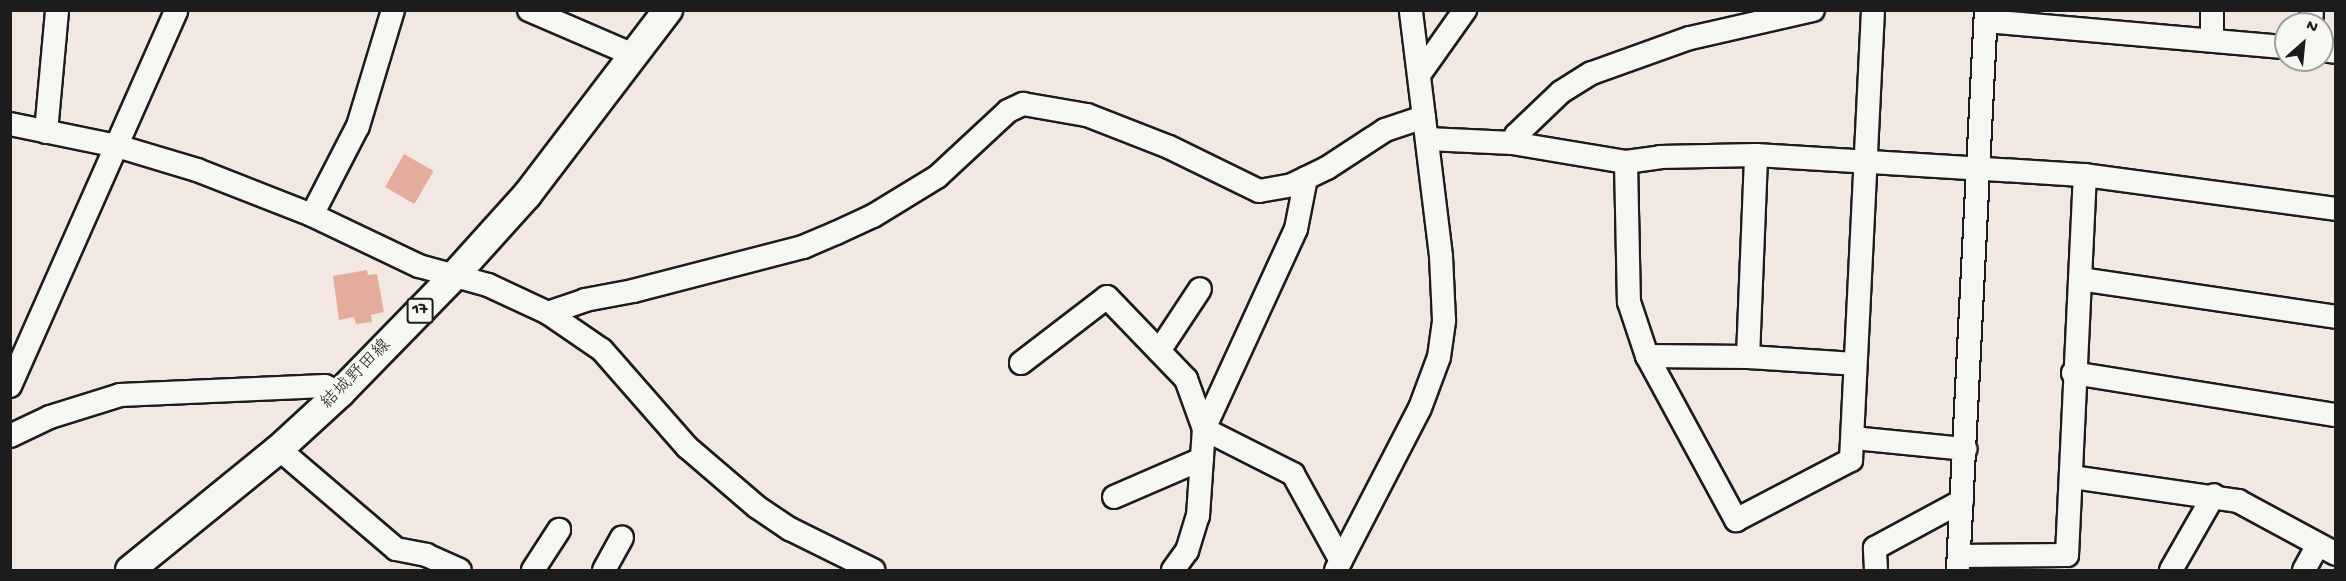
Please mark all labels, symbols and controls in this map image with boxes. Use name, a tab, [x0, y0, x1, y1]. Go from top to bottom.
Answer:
north arrow	[2274, 12, 2334, 72]
text: N	[2303, 16, 2320, 38]
road number: 17	[406, 298, 434, 324]
street label: 結城野田線	[318, 336, 396, 414]

